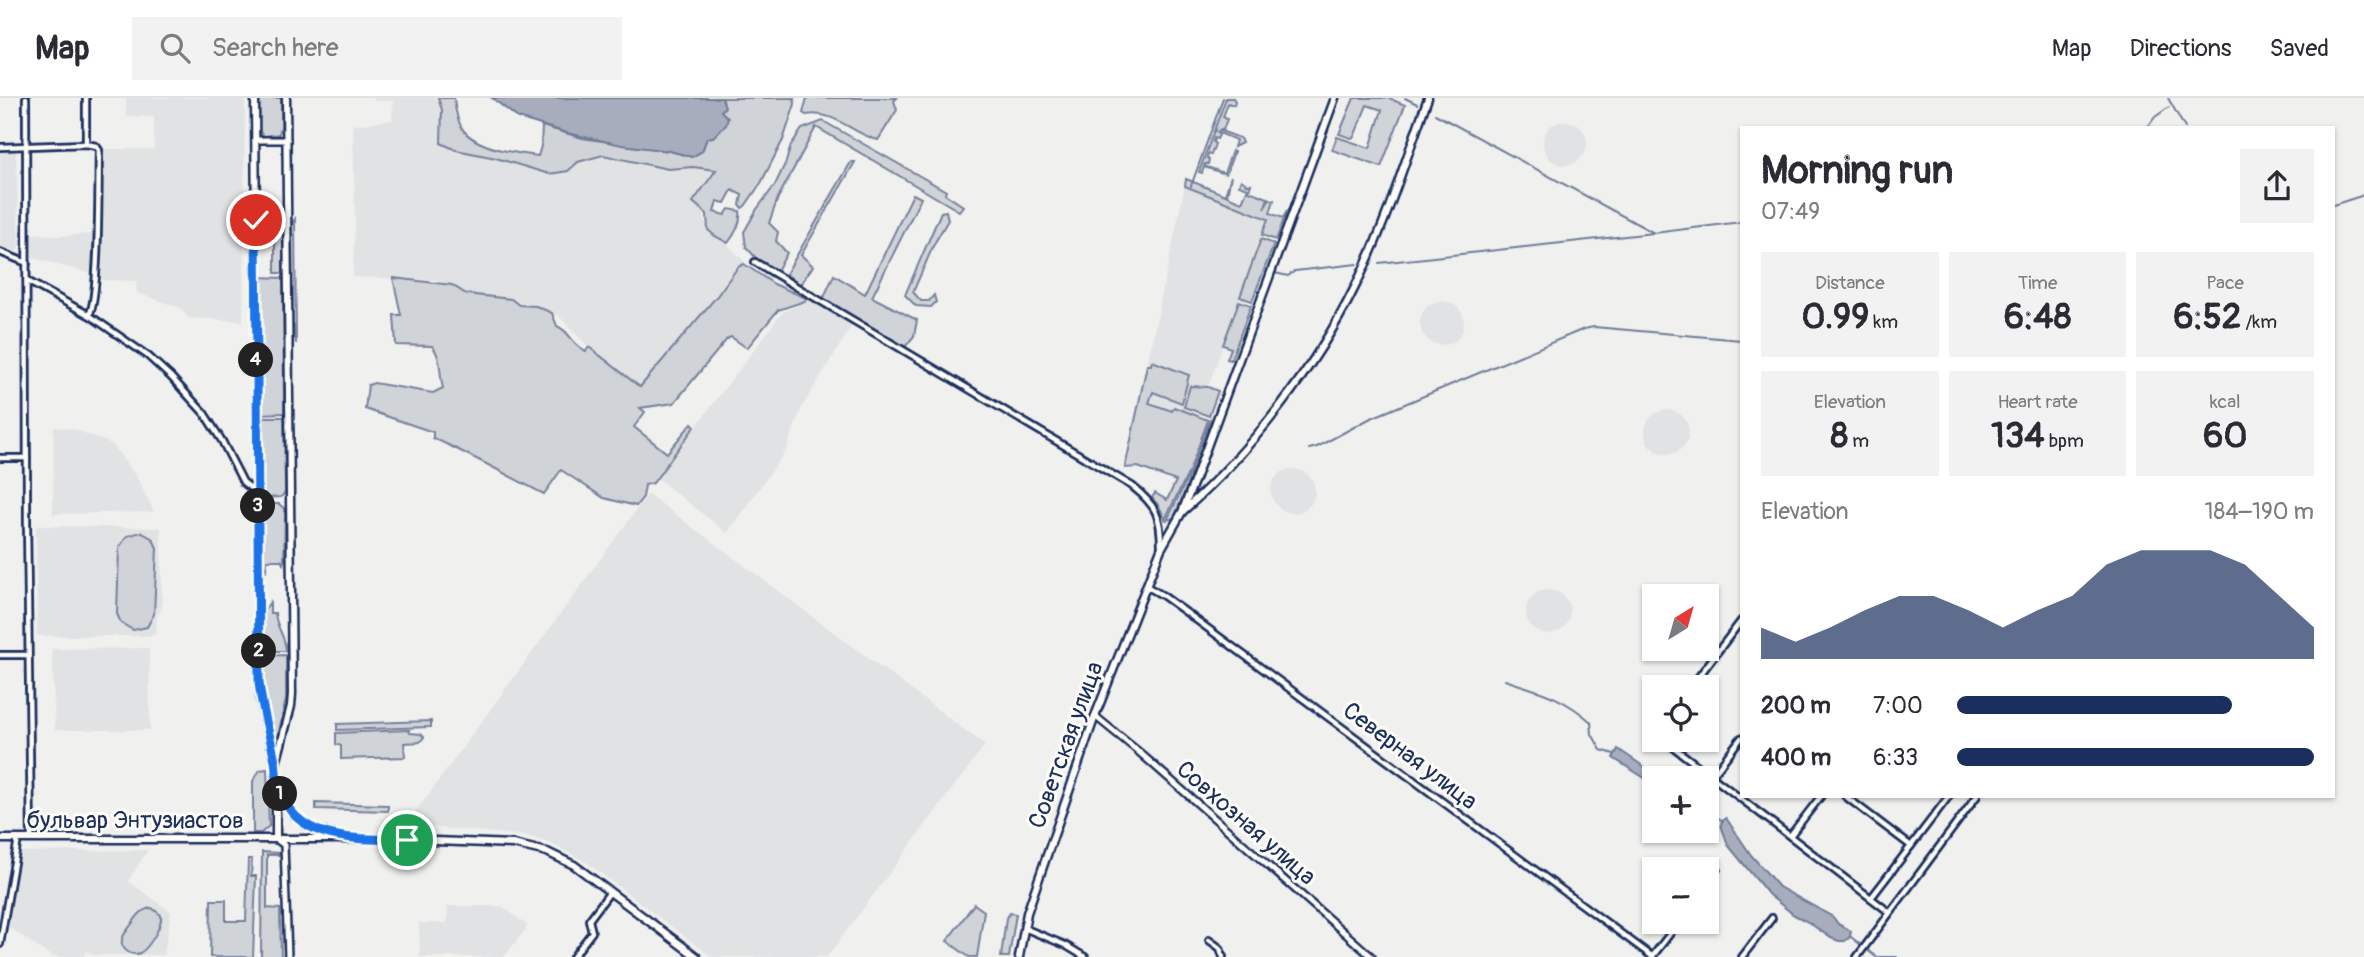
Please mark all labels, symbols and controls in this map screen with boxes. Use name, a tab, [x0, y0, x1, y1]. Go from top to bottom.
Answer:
search box	[132, 17, 622, 80]
text: Map	[35, 28, 90, 69]
icon: search	[156, 29, 194, 67]
text: Search here	[212, 32, 339, 64]
text: Map	[2052, 34, 2092, 63]
text: Directions	[2130, 34, 2231, 63]
text: Saved	[2269, 34, 2329, 63]
text: Morning run	[1761, 147, 1953, 195]
button: share	[2240, 149, 2314, 223]
pin	[226, 190, 286, 250]
text: 07:49	[1761, 197, 1820, 226]
icon: check	[237, 201, 275, 239]
text: Distance	[1815, 271, 1885, 295]
text: Time	[2018, 271, 2057, 295]
text: Pace	[2206, 271, 2244, 295]
text: 0.99	[1802, 295, 1869, 339]
text: 6:48	[2004, 295, 2071, 339]
text: 6:52	[2173, 295, 2241, 339]
text: km	[1869, 310, 1898, 334]
text: /km	[2241, 310, 2277, 334]
pin: 4	[238, 342, 274, 378]
text: 4	[250, 347, 261, 371]
text: Elevation	[1814, 390, 1886, 414]
text: Heart rate	[1997, 390, 2078, 414]
text: kcal	[2210, 390, 2241, 414]
text: 8	[1831, 414, 1848, 458]
text: 134	[1991, 414, 2045, 458]
text: 60	[2203, 414, 2247, 458]
text: m	[1848, 429, 1869, 453]
text: bpm	[2045, 429, 2084, 453]
pin: 3	[240, 488, 276, 524]
text: 3	[252, 493, 263, 517]
text: Elevation	[1761, 497, 1849, 526]
text: 184–190 m	[2205, 497, 2314, 526]
north arrow	[1642, 584, 1718, 662]
map controls	[1642, 584, 1719, 934]
pin: 2	[242, 634, 276, 668]
text: 2	[253, 638, 264, 662]
street label: Советская улица	[1022, 658, 1110, 832]
button: locate	[1642, 675, 1719, 752]
text: 200 m	[1761, 691, 1831, 720]
text: 7:00	[1873, 691, 1923, 720]
street label: Северная улица	[1337, 696, 1483, 816]
text: 400 m	[1761, 743, 1831, 772]
text: 6:33	[1873, 743, 1918, 772]
street label: Совхозная улица	[1170, 755, 1322, 891]
button: +	[1642, 766, 1719, 843]
pin: 1	[262, 776, 298, 812]
text: 1	[276, 781, 283, 805]
street label: бульвар Энтузиастов	[26, 806, 244, 835]
pin	[377, 810, 437, 870]
icon: arrive	[388, 821, 426, 859]
button: −	[1642, 857, 1719, 934]

